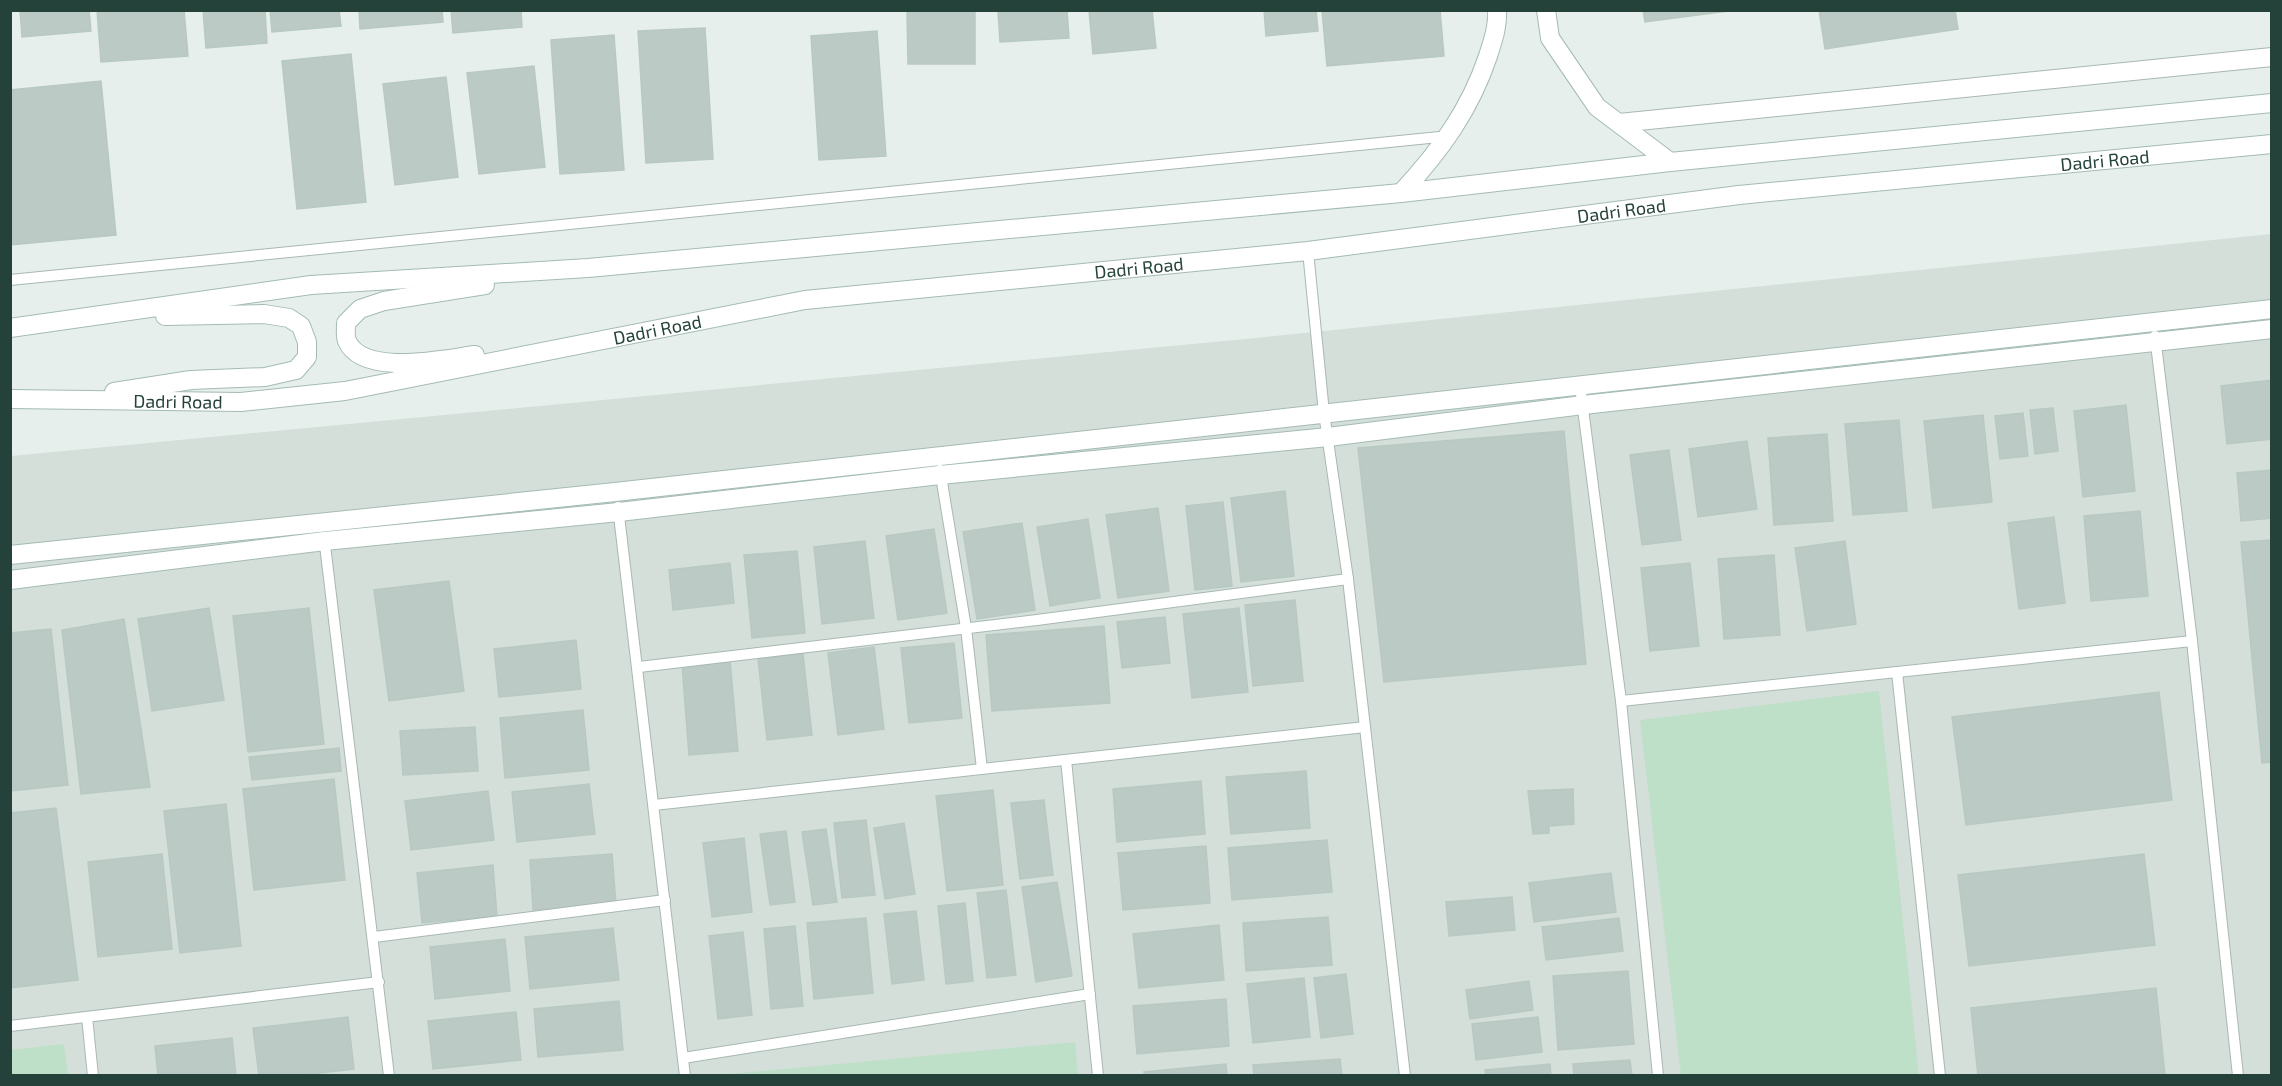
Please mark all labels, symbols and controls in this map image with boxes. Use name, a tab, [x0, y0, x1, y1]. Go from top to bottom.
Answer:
street label: Dadri Road	[2059, 145, 2150, 175]
street label: Dadri Road	[1576, 194, 1667, 227]
street label: Dadri Road	[1093, 252, 1184, 283]
street label: Dadri Road	[611, 310, 703, 349]
street label: Dadri Road	[133, 390, 223, 413]

